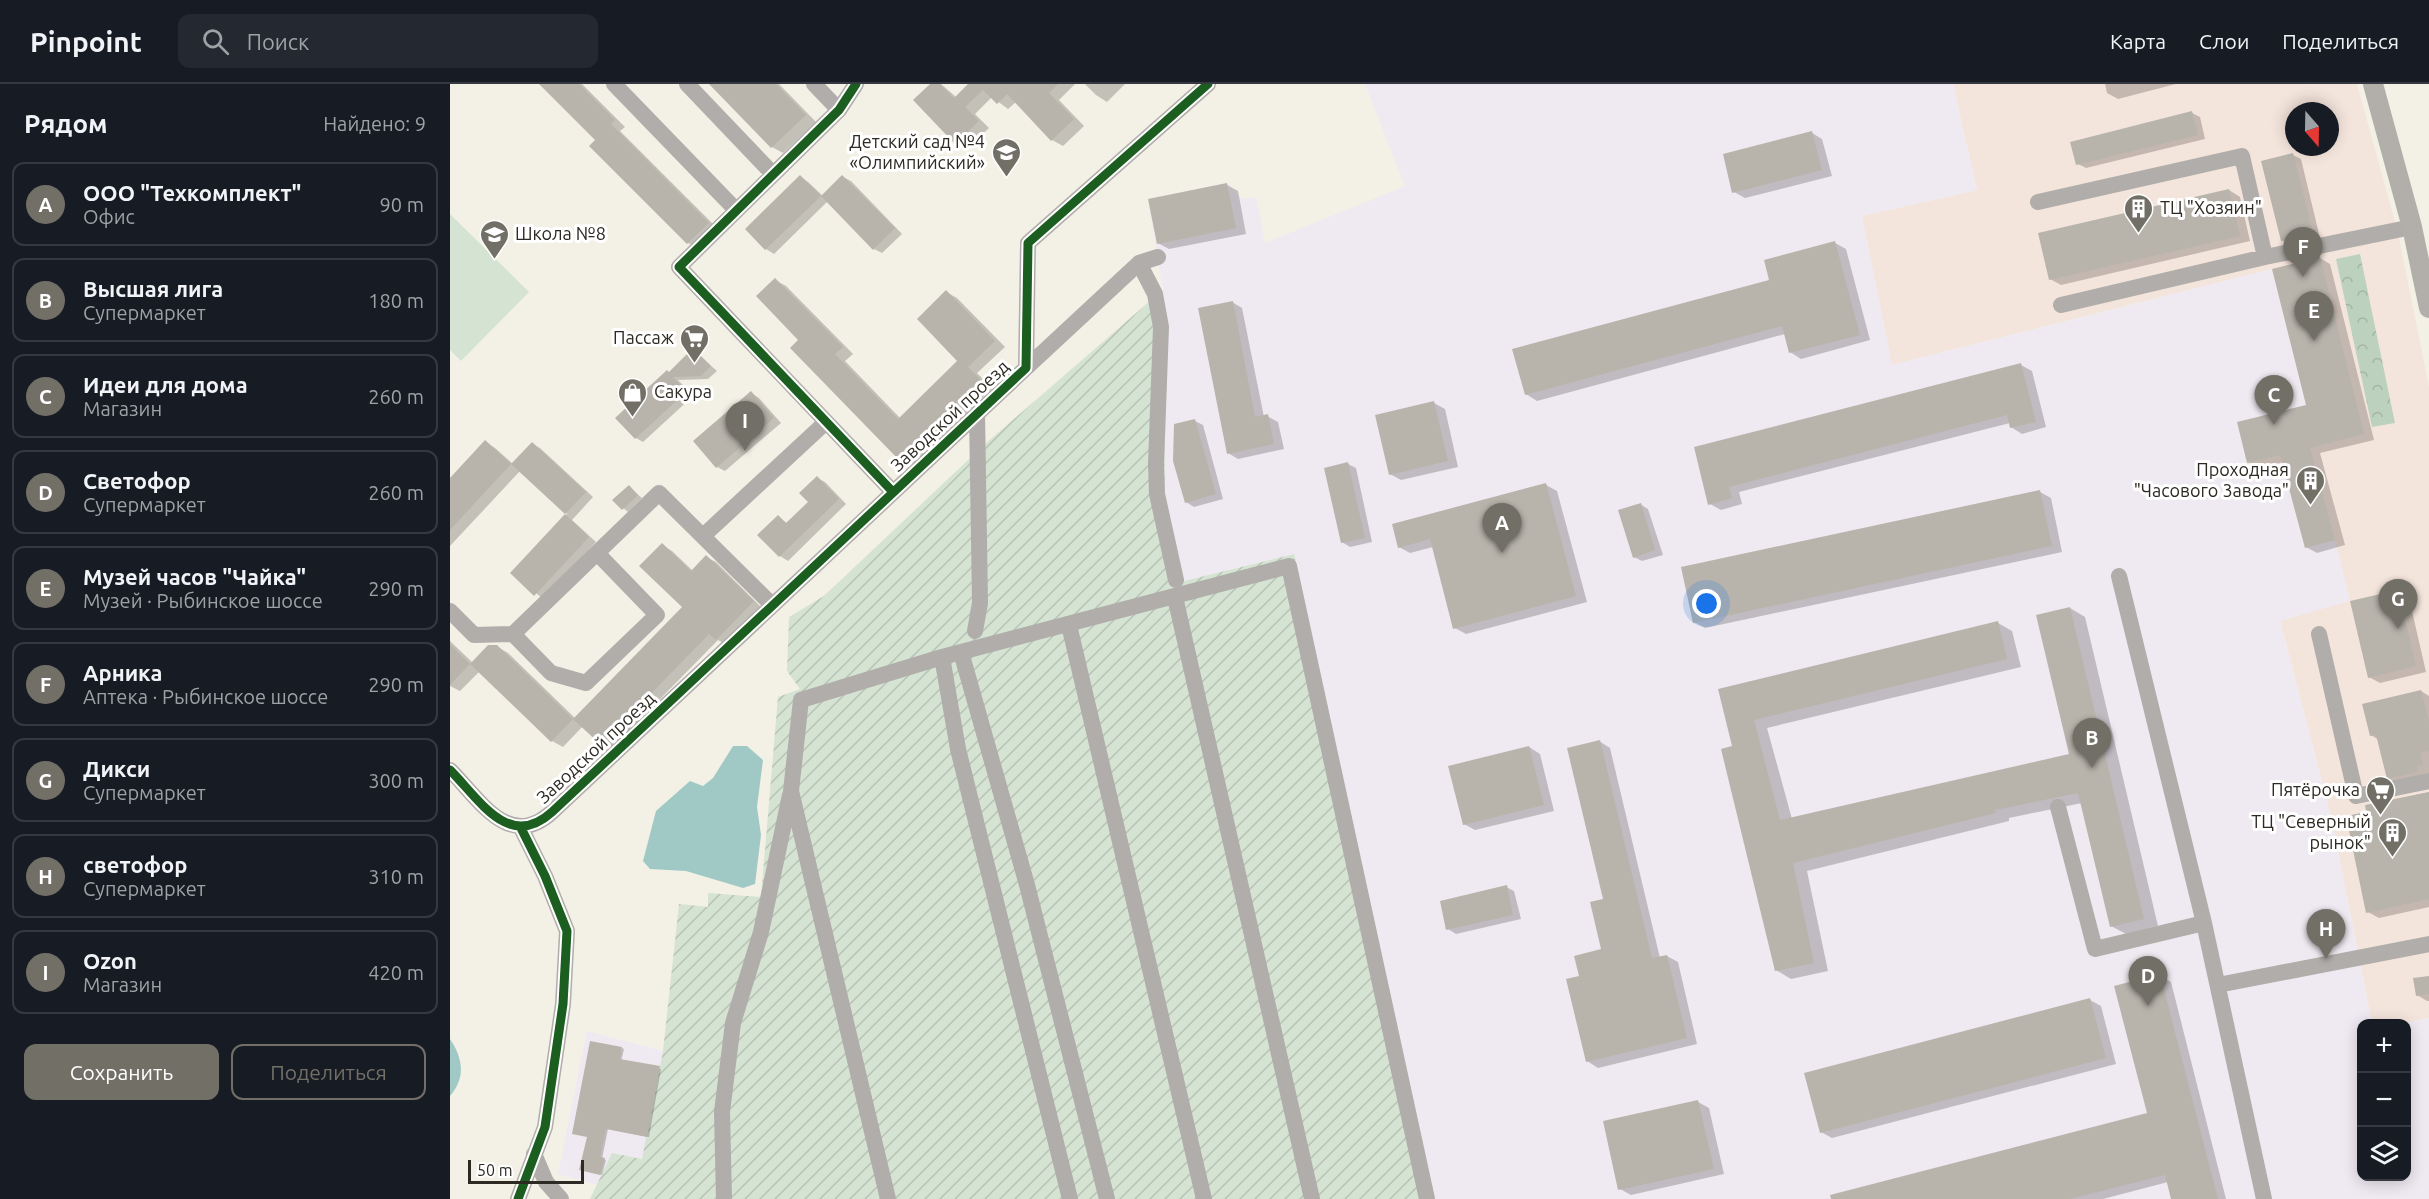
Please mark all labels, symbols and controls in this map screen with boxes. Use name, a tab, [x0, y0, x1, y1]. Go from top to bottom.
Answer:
search box	[178, 14, 598, 68]
icon: search	[199, 25, 232, 58]
text: Pinpoint	[30, 26, 142, 57]
text: Поиск	[247, 29, 309, 54]
text: Карта	[2110, 29, 2166, 53]
text: Слои	[2199, 29, 2249, 53]
text: Поделиться	[2282, 29, 2399, 53]
north arrow	[2285, 102, 2339, 156]
text: Рядом	[24, 109, 108, 138]
text: Найдено: 9	[323, 112, 426, 135]
place label: Детский сад №4 «Олимпийский»	[849, 131, 985, 172]
school or university icon: Детский сад №4 «Олимпийский»	[990, 136, 1022, 178]
text: ООО "Техкомплект"	[83, 180, 301, 205]
building icon: ТЦ "Хозяин"	[2123, 192, 2155, 234]
text: A	[38, 193, 53, 216]
text: 90 m	[380, 193, 424, 216]
place label: ТЦ "Хозяин"	[2160, 197, 2262, 217]
text: Офис	[83, 205, 135, 228]
school or university icon: Школа №8	[478, 218, 510, 260]
place label: Школа №8	[515, 223, 606, 243]
pin: F	[2284, 228, 2322, 277]
text: Высшая лига	[83, 276, 223, 301]
text: B	[39, 289, 52, 312]
text: 180 m	[368, 289, 424, 312]
pin: E	[2294, 292, 2334, 341]
text: Супермаркет	[83, 301, 206, 324]
supermarket icon: Пассаж	[679, 322, 711, 364]
place label: Пассаж	[613, 327, 675, 347]
street label: Заводской проезд	[886, 355, 1013, 475]
text: Идеи для дома	[83, 372, 248, 397]
shop icon: Сакура	[617, 376, 649, 418]
pin: C	[2254, 376, 2294, 425]
place label: Сакура	[654, 381, 712, 401]
text: C	[39, 385, 52, 408]
text: 260 m	[368, 385, 424, 408]
text: Магазин	[83, 397, 162, 420]
pin: I	[726, 402, 764, 451]
place label: Проходная "Часового 3авода"	[2134, 459, 2289, 500]
building icon: Проходная "Часового 3авода"	[2294, 464, 2326, 506]
text: Светофор	[83, 468, 191, 493]
text: D	[38, 481, 53, 504]
text: 260 m	[368, 481, 424, 504]
text: Супермаркет	[83, 493, 206, 516]
pin: A	[1482, 504, 1522, 553]
text: Музей часов "Чайка"	[83, 564, 306, 589]
text: E	[40, 577, 51, 600]
text: 290 m	[368, 577, 424, 600]
pin: G	[2378, 580, 2418, 629]
text: Музей · Рыбинское шоссе	[83, 589, 323, 612]
your location	[1692, 589, 1721, 618]
text: Арника	[83, 660, 162, 685]
text: F	[40, 673, 51, 696]
text: 290 m	[368, 673, 424, 696]
text: Аптека · Рыбинское шоссе	[83, 685, 328, 708]
street label: Заводской проезд	[532, 687, 659, 807]
pin: B	[2072, 718, 2112, 768]
text: Дикси	[83, 756, 150, 781]
text: G	[39, 769, 52, 792]
text: 300 m	[368, 769, 424, 792]
supermarket icon: Пятёрочка	[2365, 774, 2397, 816]
place label: Пятёрочка	[2271, 779, 2360, 799]
text: Супермаркет	[83, 781, 206, 804]
place label: ТЦ "Северный рынок"	[2251, 811, 2371, 852]
building icon: ТЦ "Северный рынок"	[2376, 816, 2408, 858]
text: светофор	[83, 852, 187, 877]
text: H	[38, 865, 53, 888]
text: 310 m	[368, 865, 424, 888]
text: Супермаркет	[83, 877, 206, 900]
pin: H	[2306, 910, 2346, 959]
text: Ozon	[83, 948, 137, 973]
pin: D	[2128, 956, 2168, 1006]
text: I	[42, 961, 49, 984]
text: 420 m	[368, 961, 424, 984]
text: Магазин	[83, 973, 162, 996]
map controls	[2357, 1019, 2411, 1181]
button: +	[2357, 1019, 2411, 1073]
button: Сохранить	[24, 1044, 219, 1100]
button: Поделиться	[231, 1044, 426, 1100]
button: −	[2357, 1073, 2411, 1127]
button: layers	[2357, 1127, 2411, 1181]
scale bar	[468, 1157, 584, 1184]
text: 50 m	[477, 1161, 513, 1179]

